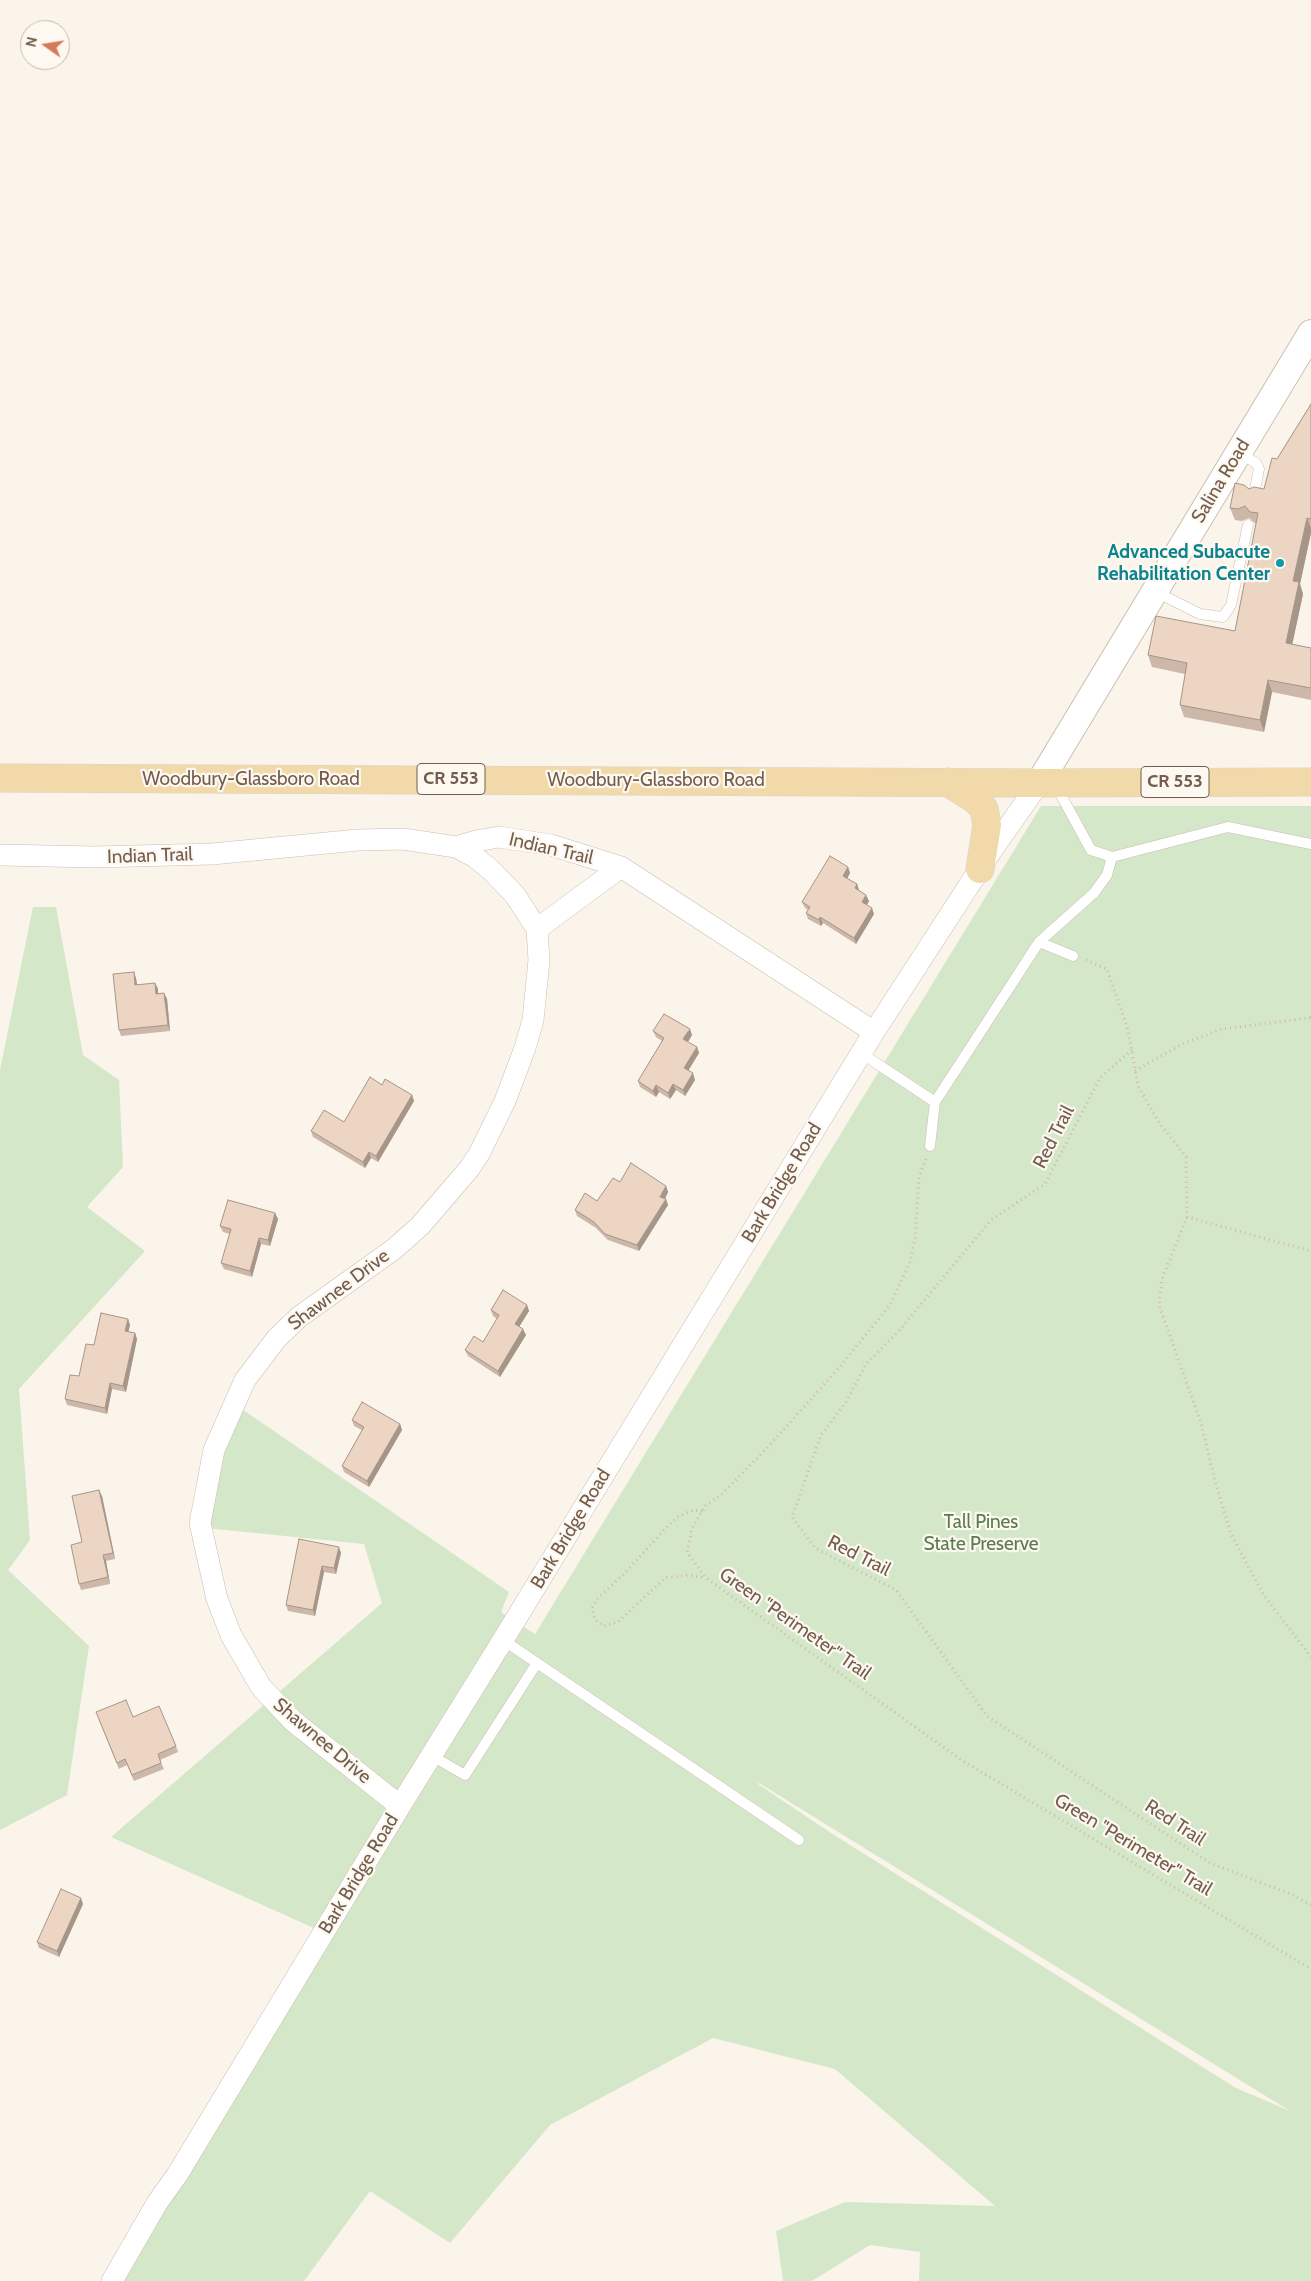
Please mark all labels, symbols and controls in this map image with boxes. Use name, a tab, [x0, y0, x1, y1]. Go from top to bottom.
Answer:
north arrow	[20, 20, 70, 70]
text: N	[21, 35, 41, 49]
street label: Salina Road	[1187, 435, 1255, 527]
place label: Advanced Subacute Rehabilitation Center	[1097, 541, 1270, 585]
marker: Advanced Subacute Rehabilitation Center	[1274, 557, 1286, 569]
road number: CR 553	[417, 764, 485, 794]
road number: CR 553	[1141, 766, 1209, 798]
street label: Woodbury-Glassboro Road	[142, 768, 360, 790]
street label: Woodbury-Glassboro Road	[547, 769, 765, 791]
street label: Indian Trail	[507, 828, 595, 870]
street label: Indian Trail	[107, 843, 193, 869]
street label: Red Trail	[1028, 1102, 1080, 1172]
street label: Bark Bridge Road	[737, 1119, 827, 1247]
street label: Shawnee Drive	[284, 1245, 394, 1335]
street label: Bark Bridge Road	[526, 1465, 616, 1593]
park label: Tall Pines State Preserve	[923, 1511, 1039, 1555]
street label: Red Trail	[824, 1530, 894, 1582]
street label: Green "Perimeter" Trail	[715, 1563, 875, 1685]
street label: Shawnee Drive	[268, 1693, 376, 1789]
street label: Green "Perimeter" Trail	[1050, 1789, 1216, 1901]
street label: Red Trail	[1140, 1795, 1210, 1851]
street label: Bark Bridge Road	[314, 1810, 404, 1938]

